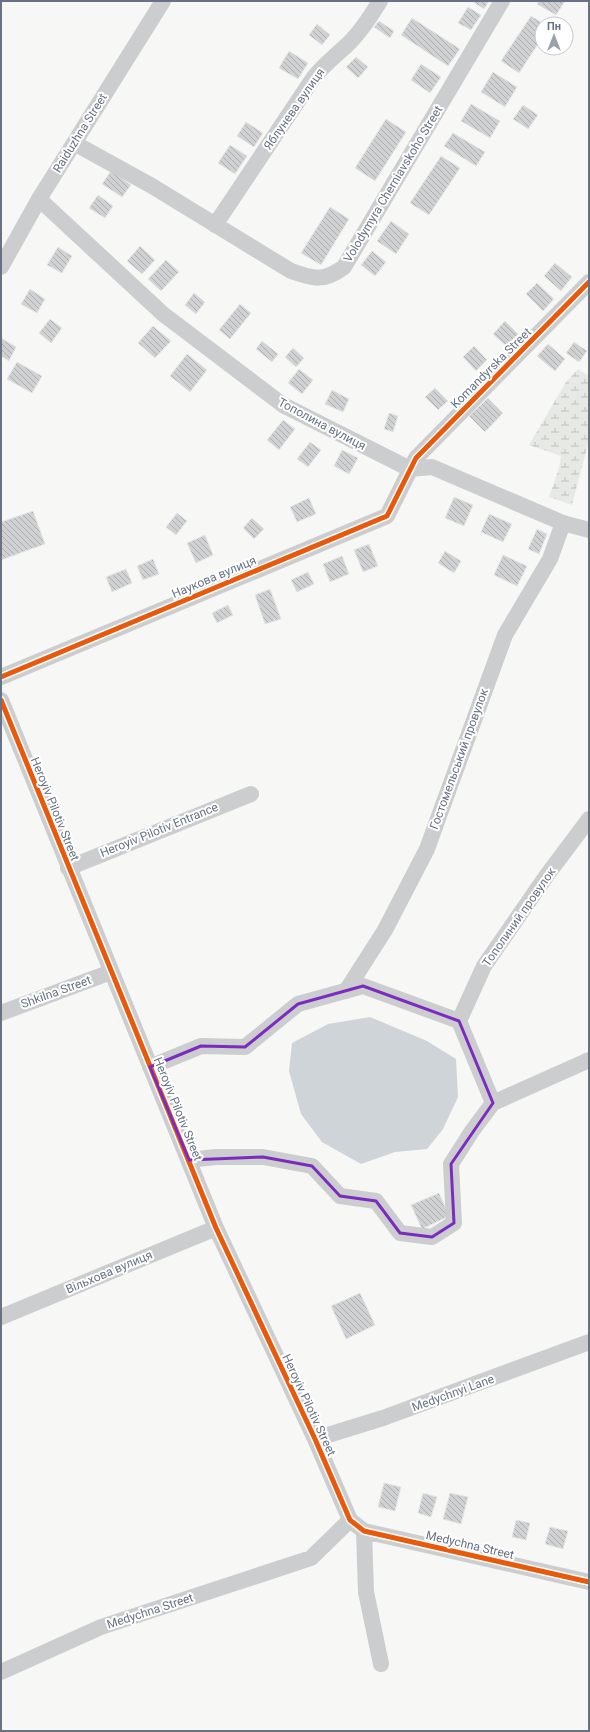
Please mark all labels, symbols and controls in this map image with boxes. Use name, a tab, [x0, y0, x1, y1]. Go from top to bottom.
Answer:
north arrow	[534, 16, 574, 56]
text: Пн	[547, 20, 561, 33]
street label: Яблунева вулиця	[261, 65, 327, 153]
street label: Raiduzhna Street	[50, 91, 110, 175]
street label: Volodymyra Cherniavskoho Street	[341, 103, 445, 265]
street label: Komandyrska Street	[448, 325, 534, 411]
street label: Тополина вулиця	[276, 395, 368, 453]
street label: Наукова вулиця	[170, 553, 258, 601]
street label: Гостомельський провулок	[427, 686, 491, 831]
street label: Heroyiv Pilotiv Street	[28, 755, 82, 863]
street label: Heroyiv Pilotiv Entrance	[98, 800, 220, 860]
street label: Тополиний провулок	[480, 864, 559, 969]
street label: Shkilna Street	[19, 973, 93, 1011]
street label: Heroyiv Pilotiv Street	[151, 1055, 205, 1163]
street label: Вільхова вулиця	[64, 1247, 154, 1297]
street label: Heroyiv Pilotiv Street	[279, 1352, 339, 1458]
street label: Medychnyi Lane	[410, 1372, 496, 1414]
street label: Medychna Street	[425, 1528, 515, 1562]
street label: Medychna Street	[105, 1590, 195, 1632]

